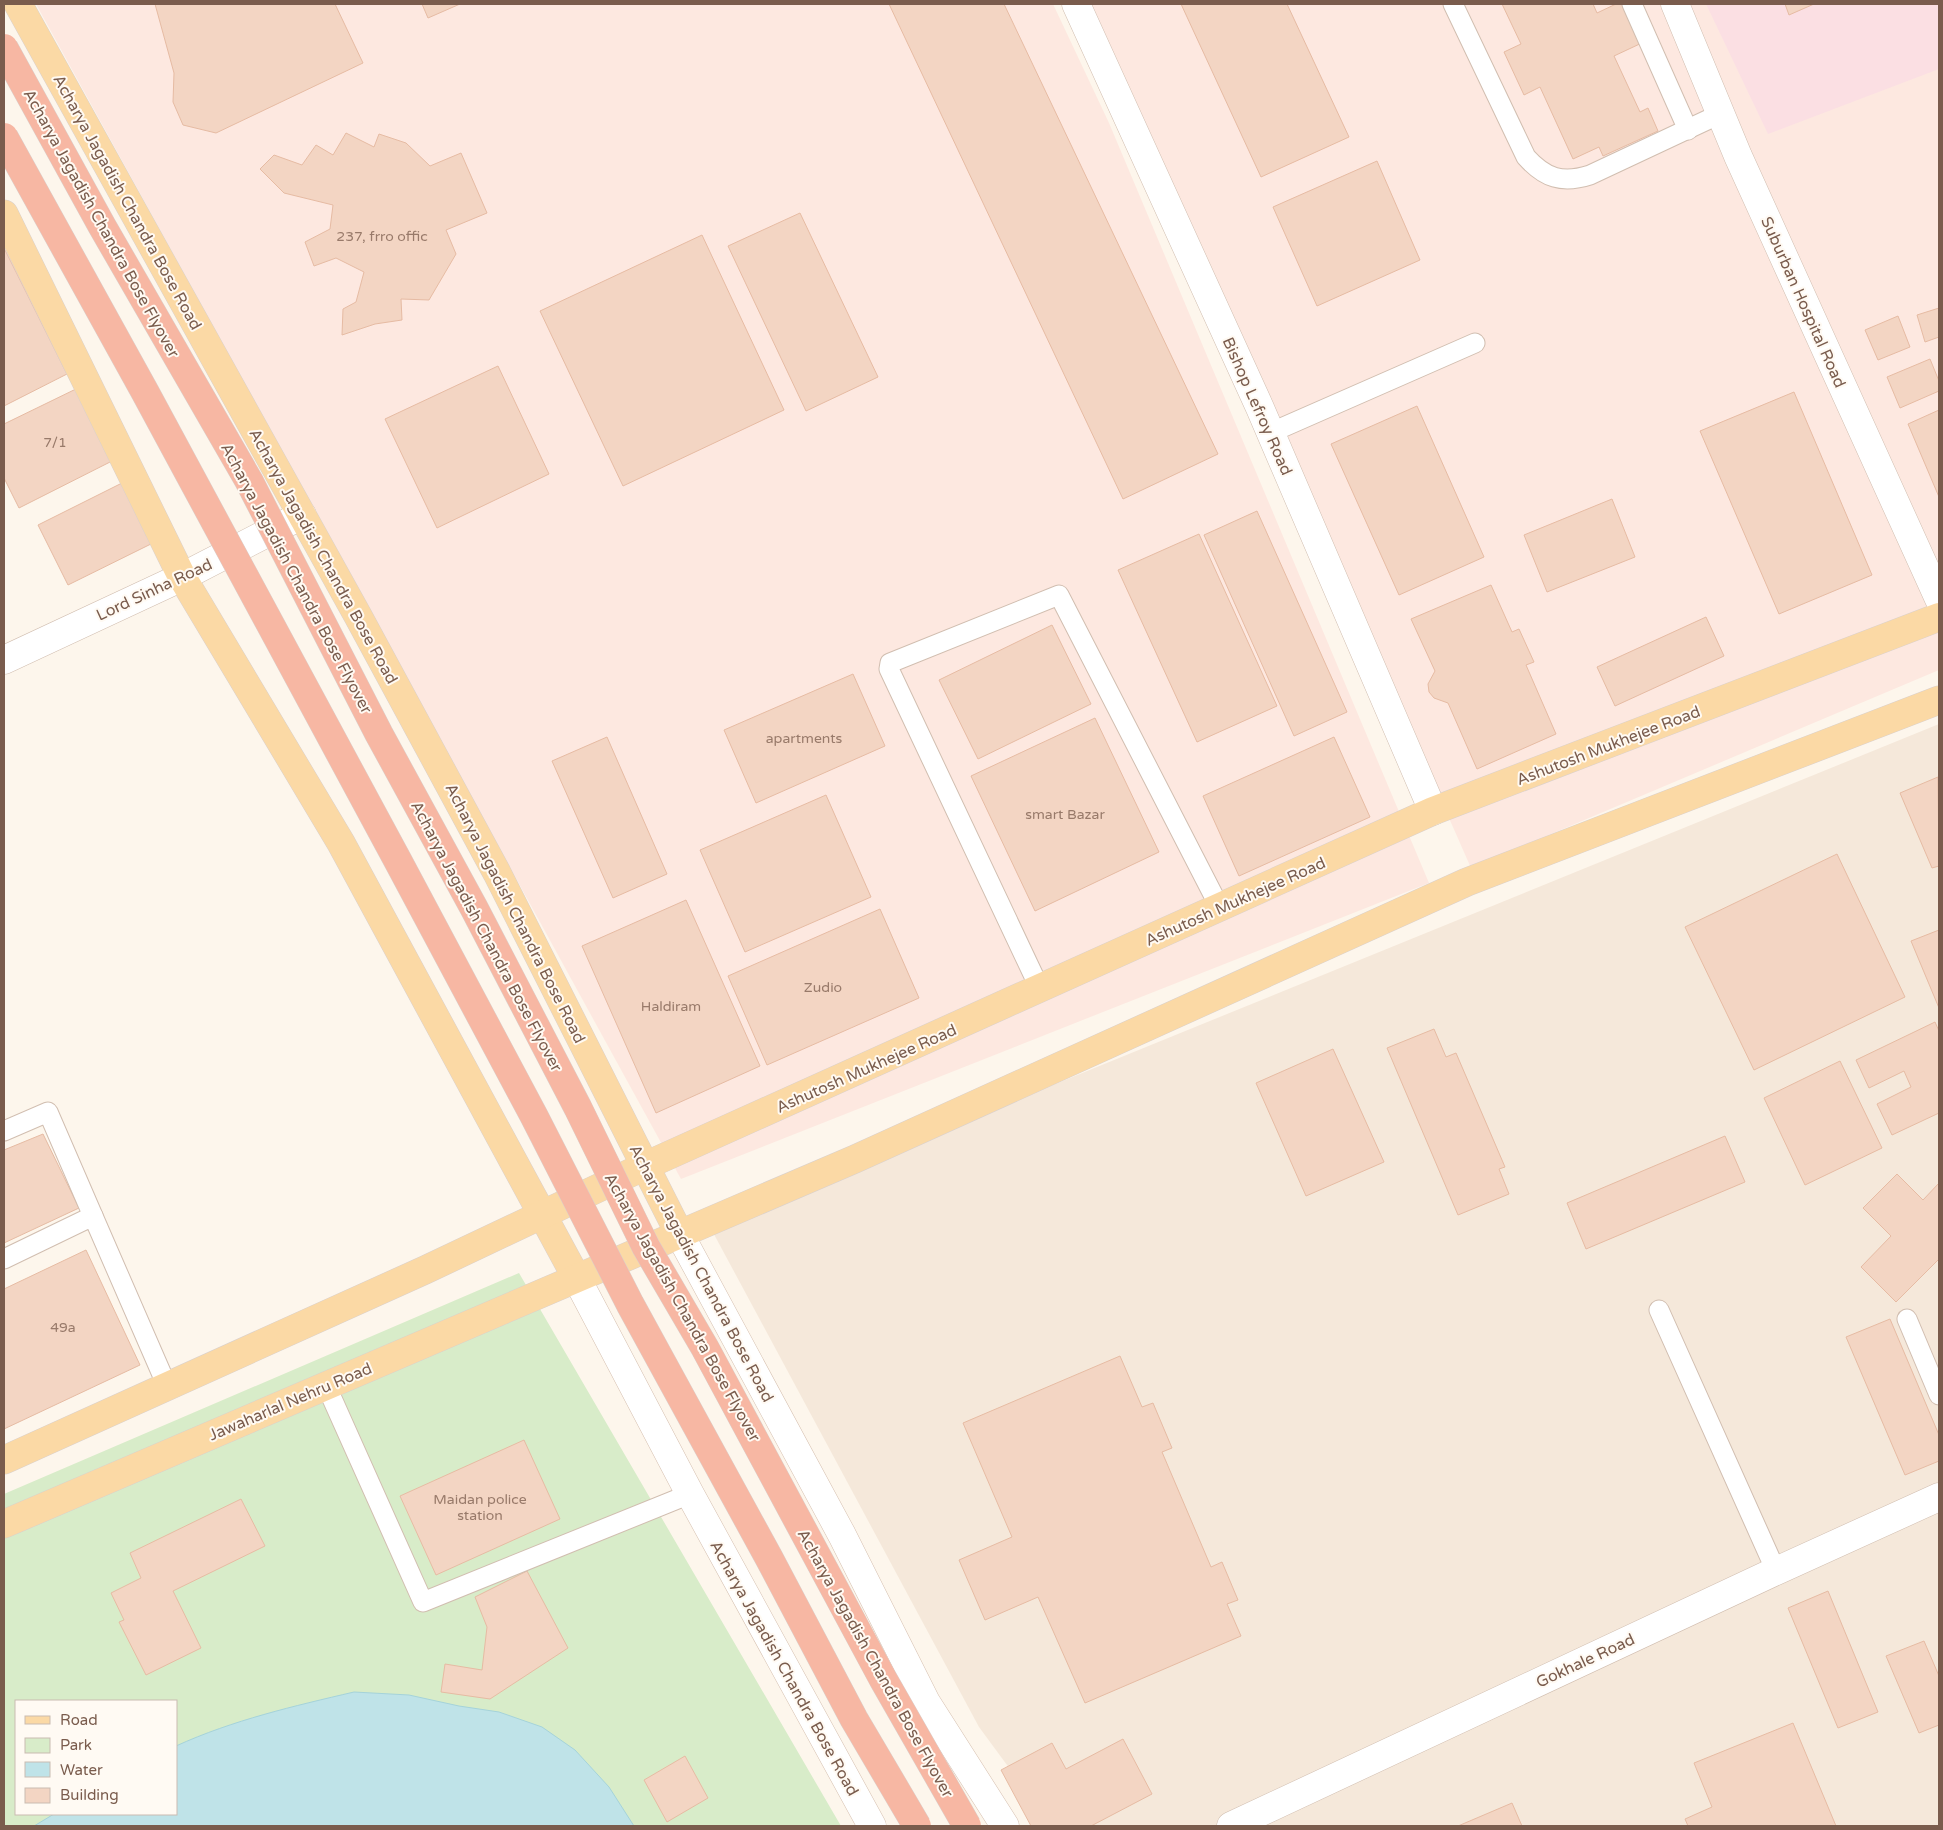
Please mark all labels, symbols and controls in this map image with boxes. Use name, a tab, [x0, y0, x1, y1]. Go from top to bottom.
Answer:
street label: Acharya Jagadish Chandra Bose Road	[48, 71, 206, 334]
street label: Acharya Jagadish Chandra Bose Flyover	[19, 86, 184, 362]
street label: Suburban Hospital Road	[1756, 214, 1850, 391]
house number: 237, frro offic	[336, 228, 428, 245]
street label: Bishop Lefroy Road	[1218, 334, 1297, 479]
street label: Acharya Jagadish Chandra Bose Road	[244, 425, 402, 688]
house number: 7/1	[43, 434, 67, 451]
street label: Acharya Jagadish Chandra Bose Flyover	[216, 440, 377, 718]
street label: Lord Sinha Road	[93, 554, 216, 626]
street label: Ashutosh Mukhejee Road	[1514, 702, 1703, 790]
house number: apartments	[766, 730, 843, 747]
street label: Acharya Jagadish Chandra Bose Road	[441, 780, 590, 1047]
street label: Acharya Jagadish Chandra Bose Flyover	[406, 798, 567, 1076]
house number: smart Bazar	[1025, 806, 1105, 823]
street label: Ashutosh Mukhejee Road	[1142, 853, 1329, 951]
house number: Zudio	[804, 979, 842, 996]
house number: Haldiram	[641, 998, 701, 1015]
street label: Ashutosh Mukhejee Road	[773, 1020, 960, 1118]
street label: Acharya Jagadish Chandra Bose Road	[624, 1141, 778, 1406]
street label: Acharya Jagadish Chandra Bose Flyover	[600, 1170, 765, 1446]
house number: 49a	[50, 1319, 76, 1336]
street label: Jawaharlal Nehru Road	[206, 1358, 375, 1445]
house number: Maidan police station	[433, 1491, 527, 1524]
street label: Acharya Jagadish Chandra Bose Flyover	[793, 1526, 958, 1802]
street label: Acharya Jagadish Chandra Bose Road	[705, 1537, 863, 1800]
street label: Gokhale Road	[1533, 1629, 1638, 1693]
legend	[15, 1700, 178, 1815]
text: Road	[60, 1711, 98, 1729]
text: Park	[60, 1736, 92, 1754]
text: Water	[60, 1761, 103, 1779]
text: Building	[60, 1786, 119, 1804]

